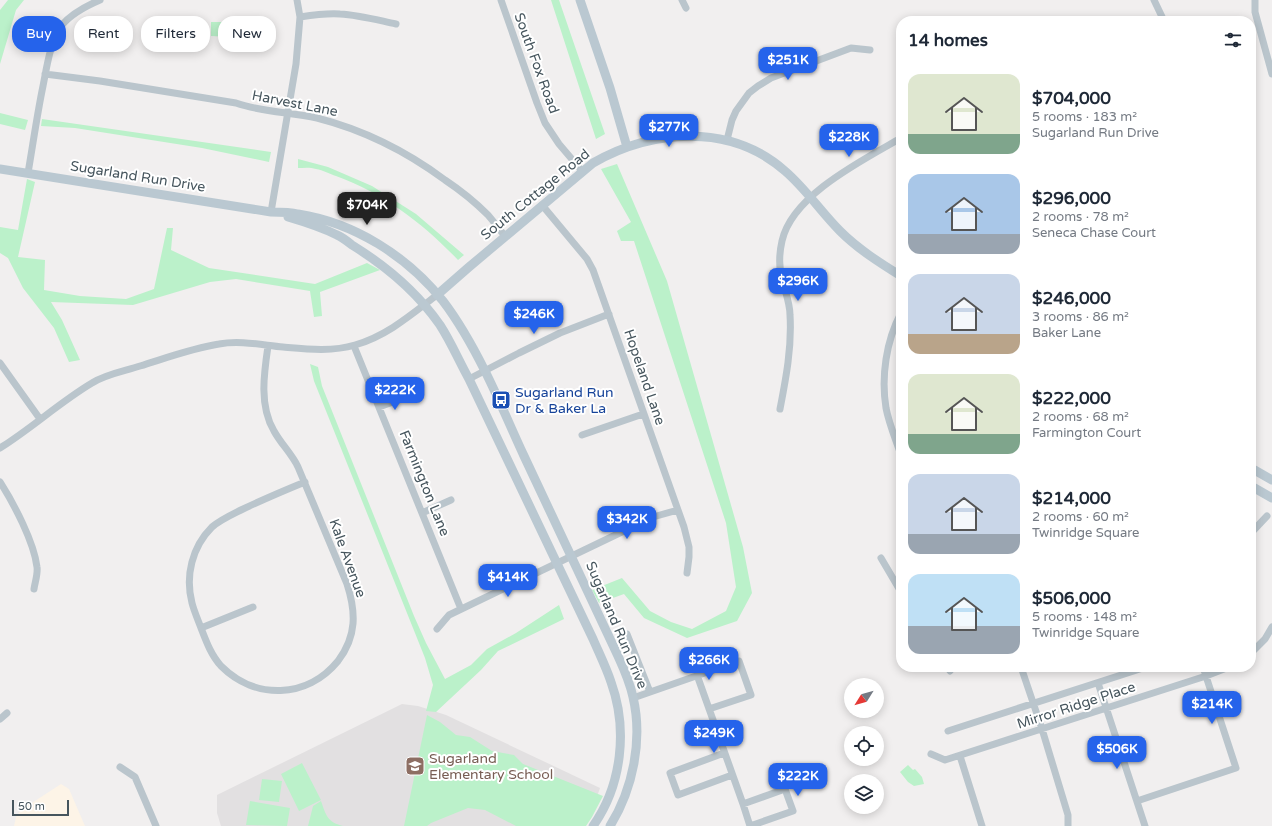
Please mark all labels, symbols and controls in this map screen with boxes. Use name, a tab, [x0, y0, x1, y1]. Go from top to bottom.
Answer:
street label: South Fox Road	[510, 11, 563, 116]
chip: Buy	[12, 16, 66, 52]
chip: Rent	[74, 16, 133, 52]
chip: Filters	[141, 16, 210, 52]
chip: New	[218, 16, 276, 52]
icon: filters	[1222, 29, 1244, 51]
text: 14 homes	[908, 30, 988, 51]
pin: $251K	[760, 47, 816, 81]
text: $251K	[767, 52, 809, 68]
street label: Harvest Lane	[251, 87, 339, 120]
text: $704,000	[1032, 88, 1111, 109]
icon: home	[940, 90, 988, 138]
text: 5 rooms · 183 m²	[1032, 109, 1137, 125]
pin: $277K	[641, 114, 697, 148]
text: $277K	[648, 119, 690, 135]
pin: $228K	[821, 124, 877, 158]
text: Sugarland Run Drive	[1032, 125, 1159, 141]
text: $228K	[828, 129, 870, 145]
street label: South Cottage Road	[477, 145, 593, 244]
street label: Sugarland Run Drive	[69, 157, 207, 196]
text: $296,000	[1032, 188, 1111, 209]
icon: home	[940, 190, 988, 238]
pin: $704K	[339, 192, 395, 226]
text: $704K	[346, 197, 388, 213]
text: 2 rooms · 78 m²	[1032, 209, 1129, 225]
text: Seneca Chase Court	[1032, 225, 1156, 241]
pin: $296K	[770, 268, 826, 302]
text: $296K	[777, 273, 819, 289]
text: $246,000	[1032, 288, 1111, 309]
icon: home	[940, 290, 988, 338]
pin: $246K	[506, 301, 562, 335]
text: $246K	[513, 306, 555, 322]
text: 3 rooms · 86 m²	[1032, 309, 1129, 325]
text: Baker Lane	[1032, 325, 1101, 341]
street label: Hopeland Lane	[620, 327, 669, 427]
pin: $222K	[367, 377, 423, 411]
text: $222K	[374, 382, 416, 398]
place label: Sugarland Run Dr & Baker La	[515, 384, 613, 417]
text: $222,000	[1032, 388, 1111, 409]
bus stop icon: Sugarland Run Dr & Baker La	[490, 389, 512, 411]
icon: home	[940, 390, 988, 438]
text: 2 rooms · 68 m²	[1032, 409, 1129, 425]
text: Farmington Court	[1032, 425, 1141, 441]
street label: Farmington Lane	[396, 428, 454, 539]
text: $214,000	[1032, 488, 1111, 509]
icon: home	[940, 490, 988, 538]
pin: $342K	[599, 506, 655, 540]
text: 2 rooms · 60 m²	[1032, 509, 1129, 525]
text: $342K	[606, 511, 648, 527]
street label: Kale Avenue	[325, 517, 370, 600]
text: Twinridge Square	[1032, 525, 1139, 541]
street label: Sugarland Run Drive	[582, 559, 651, 691]
pin: $414K	[480, 564, 536, 598]
text: $414K	[487, 569, 529, 585]
text: $506,000	[1032, 588, 1111, 609]
icon: home	[940, 590, 988, 638]
text: 5 rooms · 148 m²	[1032, 609, 1137, 625]
text: Twinridge Square	[1032, 625, 1139, 641]
pin: $266K	[681, 647, 737, 681]
text: $266K	[688, 652, 730, 668]
north arrow	[844, 678, 884, 718]
map controls	[844, 678, 884, 814]
street label: Mirror Ridge Place	[1015, 678, 1138, 733]
pin: $214K	[1184, 691, 1240, 725]
text: $214K	[1191, 696, 1233, 712]
pin: $249K	[686, 720, 742, 754]
text: $249K	[693, 725, 735, 741]
button: locate	[844, 726, 884, 766]
pin: $506K	[1089, 736, 1145, 770]
text: $506K	[1096, 741, 1138, 757]
place label: Sugarland Elementary School	[429, 750, 553, 783]
school or university icon: Sugarland Elementary School	[404, 755, 426, 777]
pin: $222K	[770, 763, 826, 797]
text: $222K	[777, 768, 819, 784]
button: layers	[844, 774, 884, 814]
scale bar	[12, 798, 69, 817]
text: 50 m	[18, 800, 45, 813]

